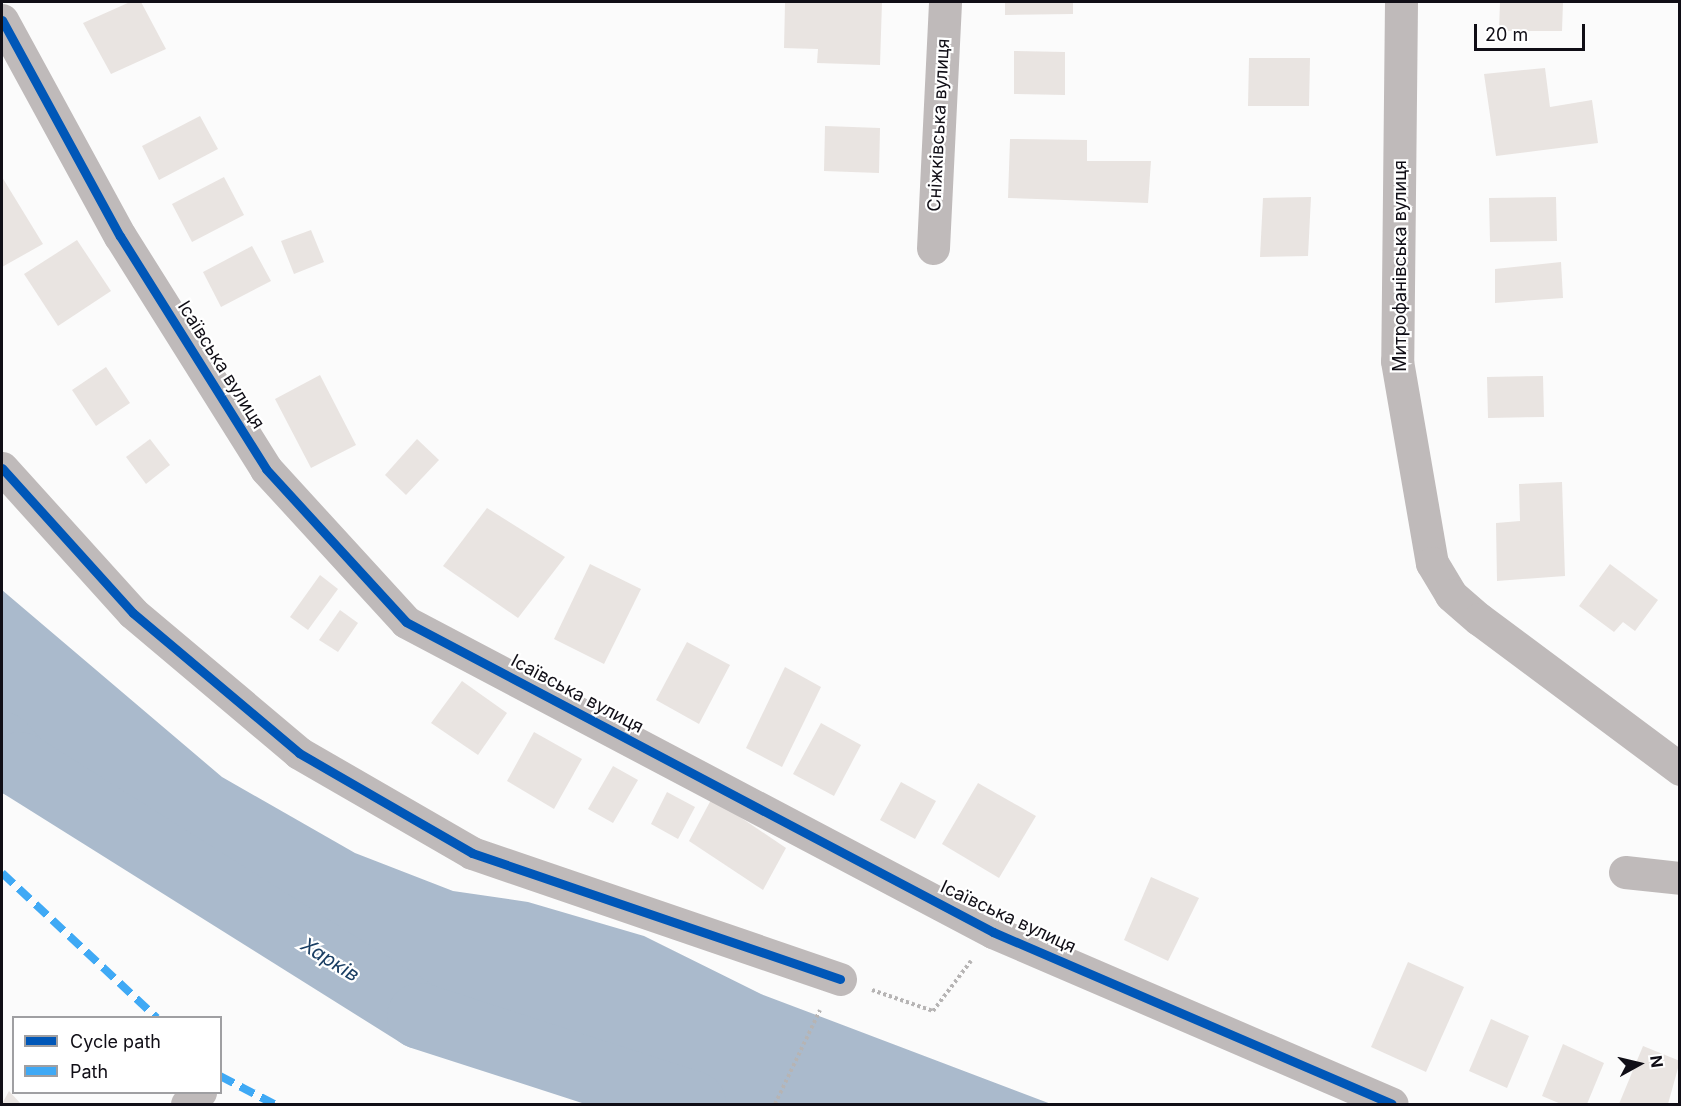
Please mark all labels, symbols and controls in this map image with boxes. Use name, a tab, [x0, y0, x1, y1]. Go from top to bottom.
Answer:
scale bar	[1477, 12, 1588, 50]
text: 20 m	[1485, 24, 1528, 45]
street label: Сніжківська вулиця	[924, 38, 954, 212]
street label: Митрофанівська вулиця	[1389, 160, 1411, 372]
street label: Ісаївська вулиця	[173, 297, 269, 433]
street label: Ісаївська вулиця	[507, 650, 647, 738]
street label: Ісаївська вулиця	[937, 876, 1079, 958]
water label: Харків	[296, 933, 364, 987]
legend	[12, 1016, 222, 1094]
text: Cycle path	[70, 1031, 161, 1052]
north arrow	[1609, 1034, 1669, 1094]
text: N	[1646, 1054, 1668, 1069]
text: Path	[70, 1061, 108, 1082]

